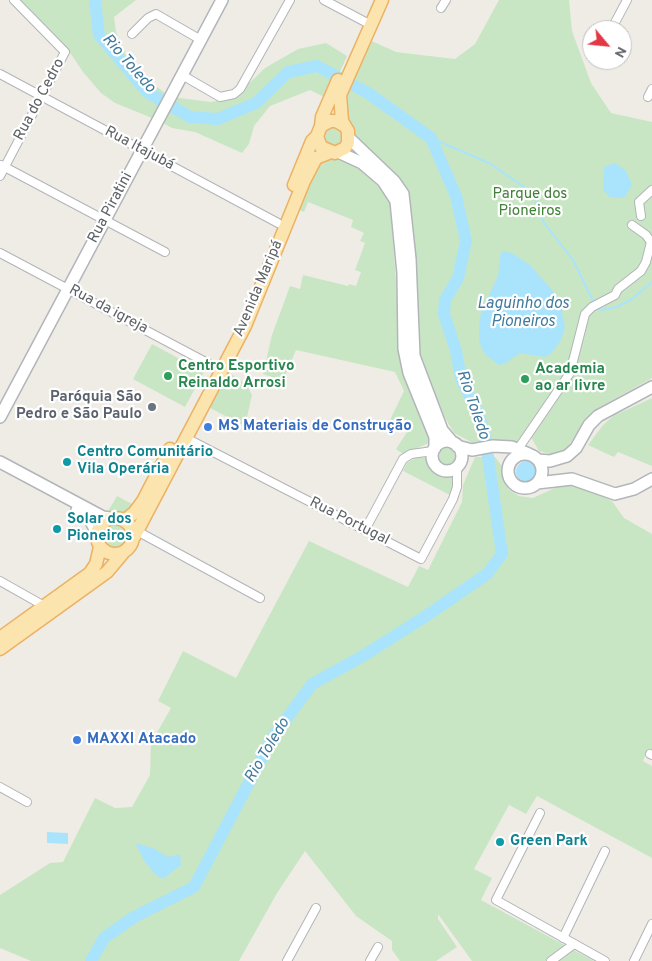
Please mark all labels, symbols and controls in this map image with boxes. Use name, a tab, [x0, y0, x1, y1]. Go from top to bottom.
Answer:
north arrow	[582, 20, 632, 70]
water label: Rio Toledo	[97, 31, 159, 97]
text: N	[610, 43, 630, 60]
street label: Rua do Cedro	[11, 56, 69, 144]
street label: Rua Itajubá	[101, 123, 177, 175]
street label: Rua Piratini	[85, 170, 137, 246]
park label: Parque dos Pioneiros	[493, 186, 567, 221]
street label: Avenida Maripá	[231, 238, 287, 340]
street label: Rua da igreja	[65, 282, 151, 338]
water label: Laguinho dos Pioneiros	[477, 295, 569, 333]
place label: Centro Esportivo Reinaldo Arrosi	[178, 358, 294, 393]
place label: Academia ao ar livre	[535, 361, 605, 396]
water label: Rio Toledo	[451, 368, 493, 442]
marker: Centro Esportivo Reinaldo Arrosi	[162, 370, 174, 382]
marker: Academia ao ar livre	[519, 373, 531, 385]
place label: Paróquia São Pedro e São Paulo	[16, 389, 142, 424]
marker: Paróquia São Pedro e São Paulo	[146, 401, 158, 413]
place label: MS Materiais de Construção	[218, 418, 412, 436]
marker: MS Materiais de Construção	[202, 421, 214, 433]
place label: Centro Comunitário Vila Operária	[77, 444, 213, 479]
marker: Centro Comunitário Vila Operária	[61, 456, 73, 468]
street label: Rua Portugal	[306, 494, 392, 550]
place label: Solar dos Pioneiros	[67, 511, 132, 546]
marker: Solar dos Pioneiros	[51, 523, 63, 535]
water label: Rio Toledo	[241, 715, 295, 787]
place label: MAXXI Atacado	[87, 731, 196, 749]
marker: MAXXI Atacado	[71, 734, 83, 746]
place label: Green Park	[510, 833, 588, 851]
marker: Green Park	[494, 836, 506, 848]

